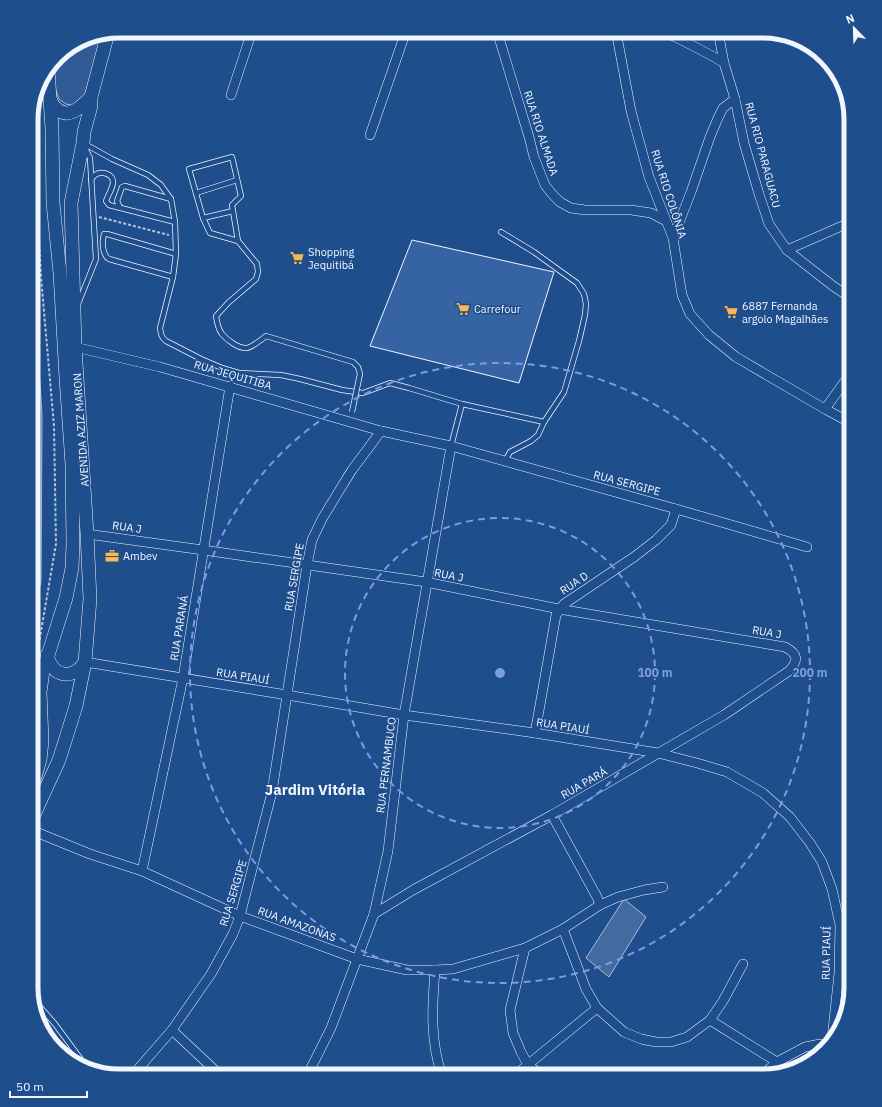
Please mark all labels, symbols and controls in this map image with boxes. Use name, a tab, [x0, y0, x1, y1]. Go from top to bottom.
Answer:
north arrow	[834, 8, 874, 48]
text: N	[844, 11, 857, 27]
street label: RUA RIO ALMADA	[521, 89, 561, 177]
street label: RUA RIO PARAGUACU	[742, 101, 784, 209]
street label: RUA RIO COLÔNIA	[648, 148, 690, 240]
place label: Shopping Jequitibá	[308, 245, 355, 272]
supermarket icon: Shopping Jequitibá	[289, 250, 305, 266]
place label: 6887 Fernanda argolo Magalhães	[742, 299, 828, 326]
supermarket icon: Carrefour	[455, 301, 471, 317]
place label: Carrefour	[474, 302, 521, 316]
supermarket icon: 6887 Fernanda argolo Magalhães	[723, 304, 739, 320]
street label: RUA JEQUITIBA	[193, 357, 273, 393]
street label: AVENIDA AZIZ MARON	[70, 373, 92, 487]
street label: RUA SERGIPE	[592, 467, 662, 499]
street label: RUA J	[111, 518, 143, 536]
street label: RUA SERGIPE	[281, 542, 307, 612]
office icon: Ambev	[104, 548, 120, 564]
place label: Ambev	[123, 549, 158, 563]
street label: RUA J	[433, 565, 465, 585]
street label: RUA D	[557, 568, 591, 598]
street label: RUA PARANÁ	[167, 594, 191, 662]
street label: RUA J	[751, 623, 783, 641]
street label: RUA PIAUÍ	[215, 665, 271, 687]
text: 100 m	[637, 665, 673, 680]
text: 200 m	[792, 665, 828, 680]
centre of rings	[493, 666, 507, 680]
street label: RUA PIAUÍ	[535, 715, 591, 737]
street label: RUA PERNAMBUCO	[373, 716, 399, 814]
street label: RUA PARÁ	[558, 764, 610, 802]
district label: Jardim Vitória	[265, 780, 366, 799]
street label: RUA SERGIPE	[216, 858, 250, 928]
street label: RUA AMAZONAS	[256, 903, 338, 945]
street label: RUA PIAUÍ	[819, 926, 833, 980]
scale bar	[10, 1073, 87, 1099]
text: 50 m	[16, 1079, 44, 1094]

